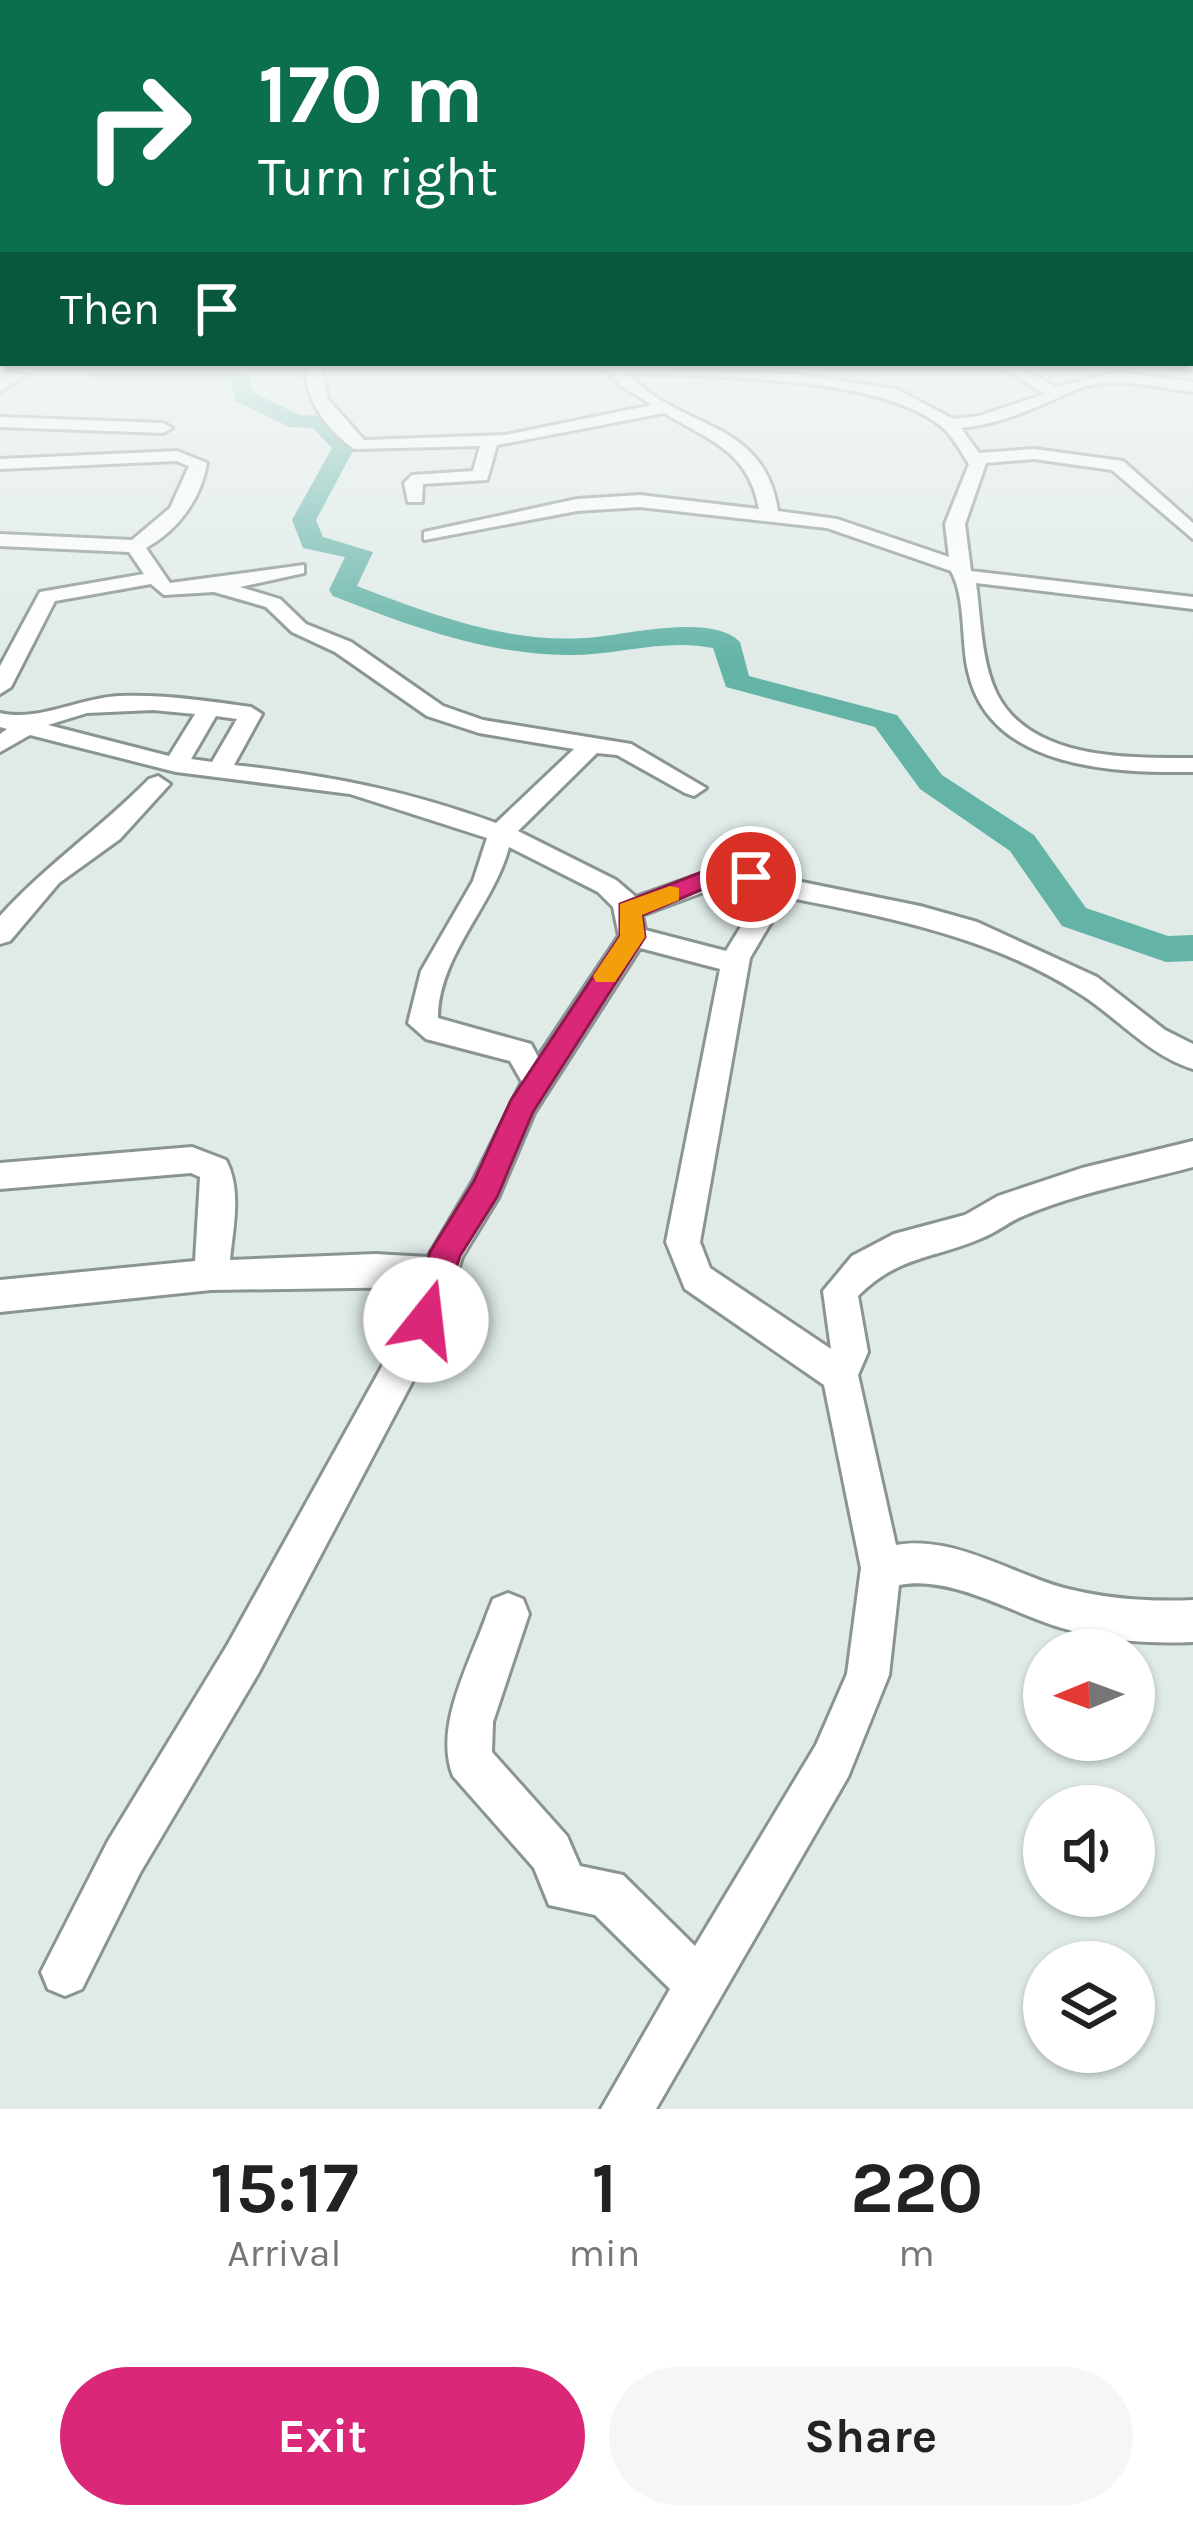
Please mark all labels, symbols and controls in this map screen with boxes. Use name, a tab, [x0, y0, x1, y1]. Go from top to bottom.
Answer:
text: 170 m	[258, 45, 484, 143]
icon: right	[60, 48, 216, 204]
text: Turn right	[258, 145, 498, 209]
icon: arrive	[184, 276, 250, 342]
text: Then	[60, 283, 160, 335]
pin	[700, 826, 802, 928]
icon: arrive	[718, 844, 784, 910]
position arrow	[363, 1257, 489, 1383]
north arrow	[1023, 1629, 1155, 1761]
map controls	[1023, 1629, 1155, 2073]
button: sound	[1023, 1785, 1155, 1917]
button: layers	[1023, 1941, 1155, 2073]
text: 15:17	[210, 2146, 359, 2230]
text: 1	[592, 2146, 617, 2230]
text: 220	[850, 2146, 983, 2230]
text: Arrival	[227, 2230, 341, 2276]
text: min	[569, 2230, 640, 2276]
text: m	[898, 2230, 935, 2276]
button: Exit	[60, 2367, 585, 2505]
button: Share	[609, 2367, 1133, 2505]

